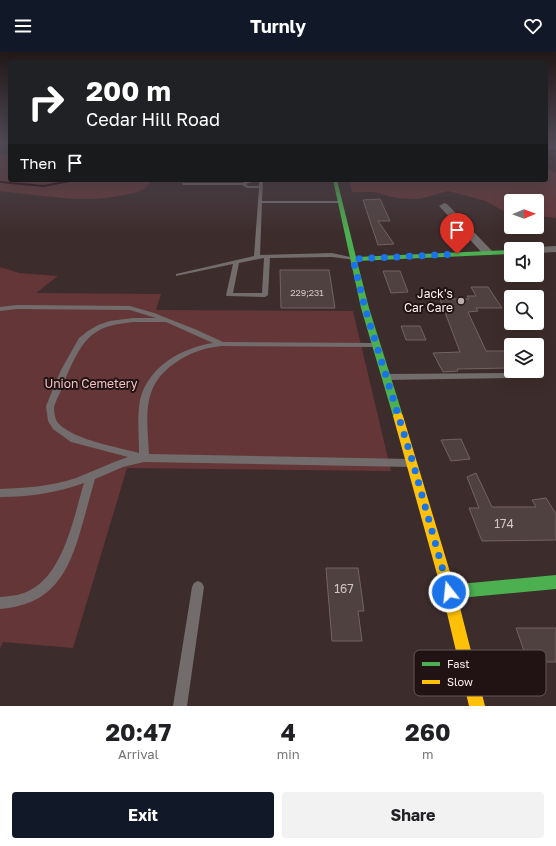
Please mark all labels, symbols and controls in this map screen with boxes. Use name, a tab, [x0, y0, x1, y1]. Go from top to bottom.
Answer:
icon: menu	[12, 15, 34, 37]
text: Turnly	[250, 15, 306, 37]
icon: heart	[522, 15, 544, 37]
text: 200 m	[86, 74, 171, 107]
icon: right	[20, 76, 72, 128]
text: Cedar Hill Road	[86, 108, 220, 130]
icon: arrive	[64, 152, 86, 174]
text: Then	[20, 154, 56, 172]
north arrow	[504, 194, 544, 234]
map controls	[504, 194, 544, 378]
pin	[440, 213, 474, 254]
icon: arrive	[446, 219, 468, 241]
button: sound	[504, 242, 544, 282]
place label: Jack's Car Care	[404, 286, 453, 315]
house number: 229;231	[290, 287, 324, 298]
button: search	[504, 290, 544, 330]
marker: Jack's Car Care	[456, 296, 466, 306]
button: layers	[504, 338, 544, 378]
park label: Union Cemetery	[44, 376, 138, 391]
house number: 174	[494, 516, 514, 531]
position arrow	[428, 571, 470, 613]
house number: 167	[334, 581, 354, 596]
legend	[414, 650, 546, 696]
text: Fast	[447, 657, 470, 670]
text: Slow	[447, 675, 473, 688]
text: 20:47	[105, 717, 171, 746]
text: 4	[281, 717, 296, 746]
text: 260	[405, 717, 451, 746]
text: Arrival	[118, 746, 159, 762]
text: min	[277, 746, 300, 762]
text: m	[422, 746, 434, 762]
button: Exit	[12, 792, 274, 838]
button: Share	[282, 792, 544, 838]

